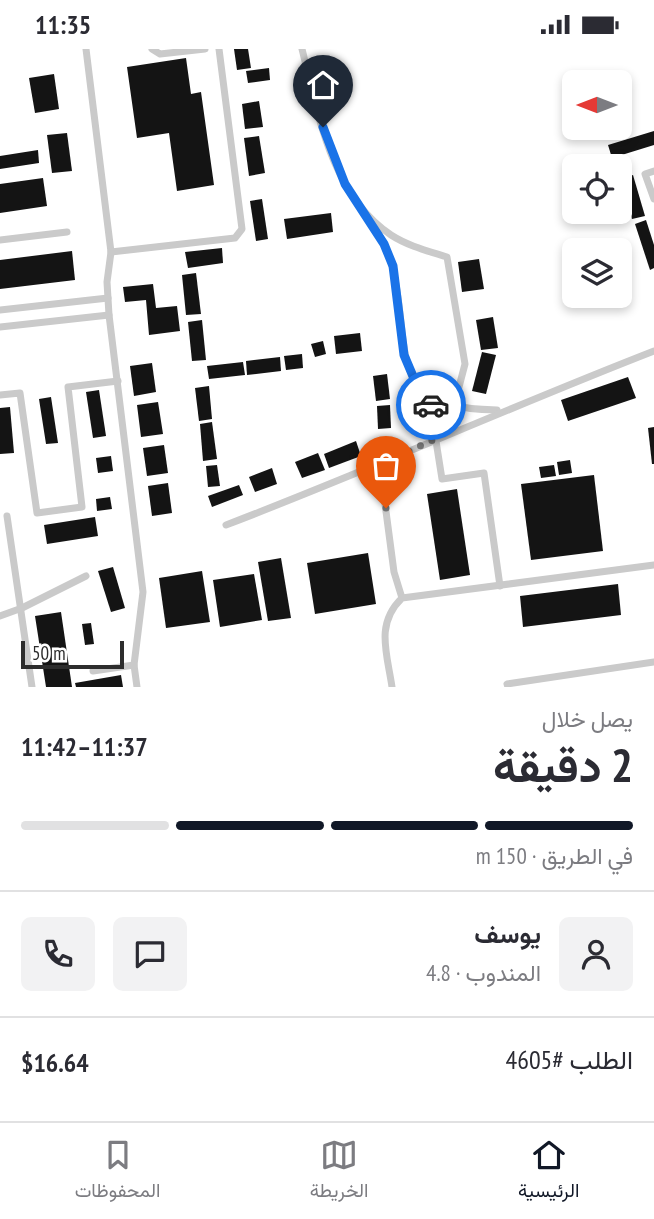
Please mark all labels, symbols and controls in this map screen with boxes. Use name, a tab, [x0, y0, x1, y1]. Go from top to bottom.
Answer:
text: 11:35	[35, 8, 91, 41]
pin	[293, 55, 353, 127]
icon: home	[304, 66, 342, 104]
north arrow	[562, 70, 632, 140]
map controls	[562, 70, 632, 308]
button: locate	[562, 154, 632, 224]
button: layers	[562, 238, 632, 308]
courier	[396, 370, 466, 440]
icon: car	[412, 386, 450, 424]
pin	[356, 436, 416, 508]
icon: bag	[367, 447, 405, 485]
scale bar	[21, 638, 124, 670]
text: 50 m	[32, 641, 66, 665]
text: يصل خلال	[542, 704, 633, 733]
text: 11:37–11:42	[21, 730, 148, 763]
text: 2 دقيقة	[493, 735, 633, 795]
text: في الطريق · 150 m	[476, 841, 633, 870]
button: phone	[21, 917, 95, 991]
button: chat	[113, 917, 187, 991]
text: يوسف	[474, 917, 541, 950]
button: person	[559, 917, 633, 991]
text: المندوب · 4.8	[426, 958, 541, 987]
text: الطلب #4605	[505, 1043, 633, 1076]
text: $16.64	[21, 1046, 89, 1079]
tab: المحفوظات	[75, 1136, 160, 1207]
tab: الخريطة	[310, 1136, 368, 1207]
tab: الرئيسية	[518, 1136, 579, 1207]

